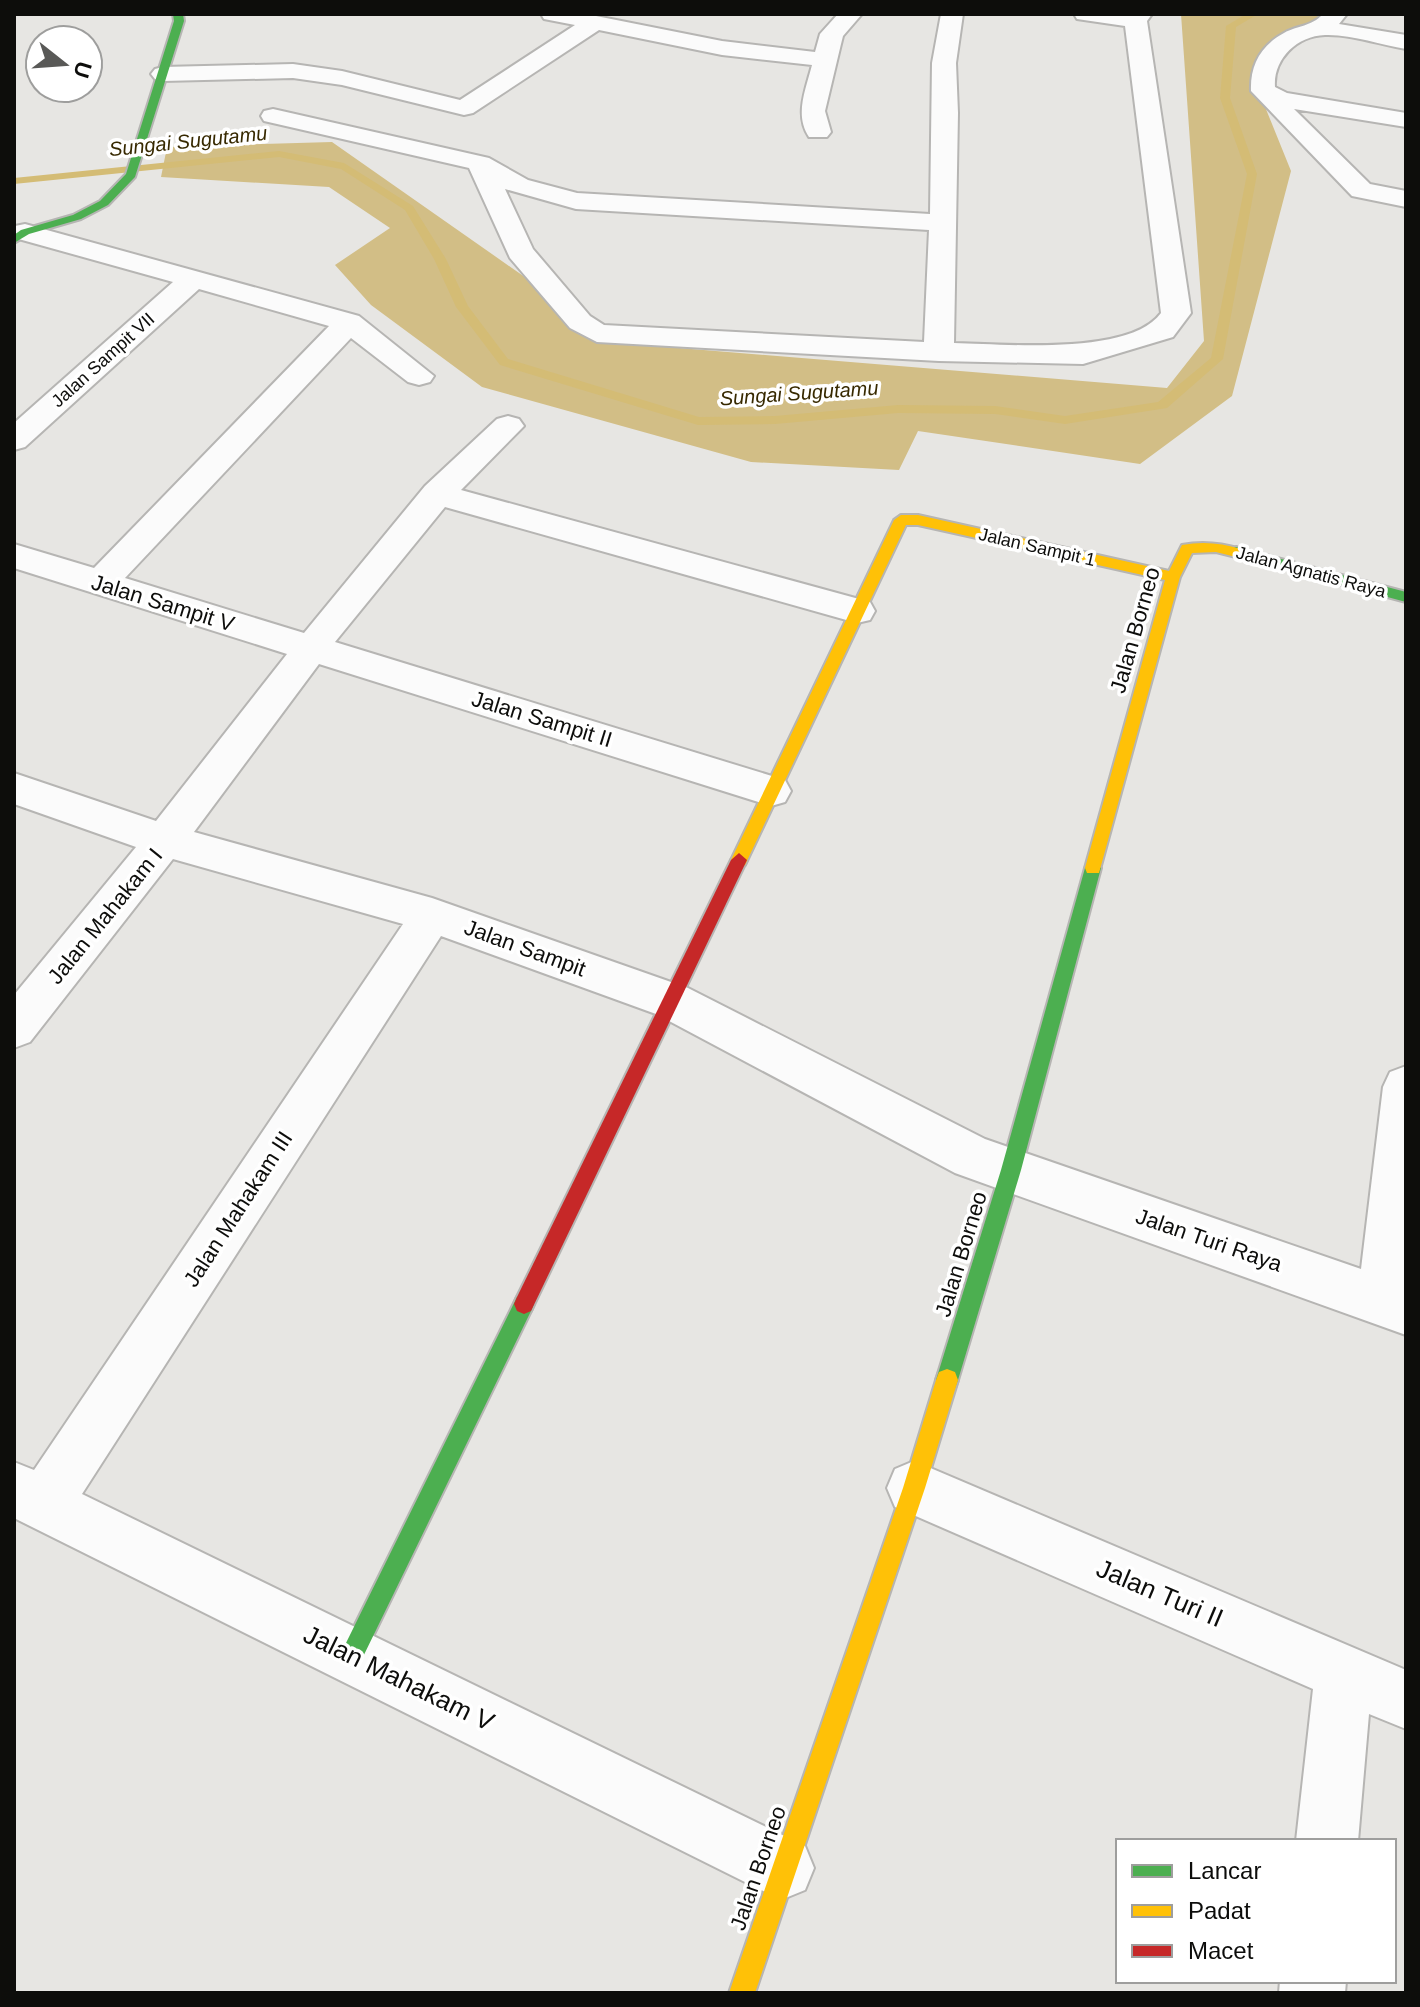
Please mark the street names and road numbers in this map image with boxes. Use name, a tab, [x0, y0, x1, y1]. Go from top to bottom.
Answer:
street label: Jalan Sampit VII	[48, 309, 158, 411]
street label: Jalan Sampit 1	[977, 524, 1097, 570]
street label: Jalan Agnatis Raya	[1234, 542, 1389, 602]
street label: Jalan Borneo	[1105, 564, 1165, 696]
street label: Jalan Sampit V	[89, 569, 238, 637]
street label: Jalan Sampit II	[469, 686, 615, 752]
street label: Jalan Mahakam I	[43, 843, 167, 989]
street label: Jalan Sampit	[461, 915, 589, 981]
street label: Jalan Mahakam III	[179, 1127, 297, 1291]
street label: Jalan Borneo	[930, 1188, 992, 1320]
street label: Jalan Turi Raya	[1133, 1203, 1286, 1277]
street label: Jalan Turi II	[1092, 1553, 1228, 1633]
street label: Jalan Mahakam V	[299, 1619, 500, 1737]
street label: Jalan Borneo	[725, 1803, 791, 1933]

